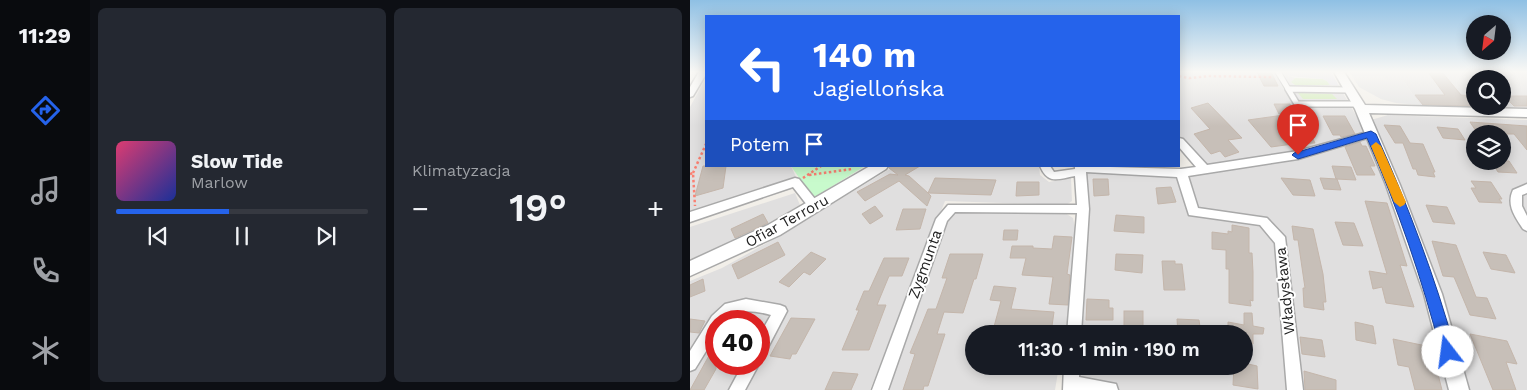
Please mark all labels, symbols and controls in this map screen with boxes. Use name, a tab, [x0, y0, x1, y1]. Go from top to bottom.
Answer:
north arrow	[1466, 15, 1511, 60]
map controls	[1466, 15, 1511, 170]
text: 11:29	[19, 23, 71, 48]
text: 140 m	[813, 34, 916, 76]
icon: left	[730, 35, 795, 100]
button: search	[1466, 70, 1511, 115]
text: Jagiellońska	[813, 76, 944, 101]
icon: directions	[28, 93, 63, 128]
pin	[1277, 104, 1319, 155]
icon: arrive	[1284, 111, 1312, 139]
button: layers	[1466, 125, 1511, 170]
icon: arrive	[800, 130, 828, 158]
text: Potem	[730, 133, 790, 156]
text: Slow Tide	[191, 150, 283, 173]
text: Klimatyzacja	[412, 161, 510, 180]
icon: music	[28, 173, 63, 208]
text: Marlow	[191, 173, 248, 192]
text: 19°	[509, 186, 567, 230]
street label: Ofiar Terroru	[742, 191, 832, 251]
text: −	[412, 192, 429, 225]
text: +	[647, 192, 664, 225]
icon: previous	[144, 222, 172, 250]
icon: pause	[228, 222, 256, 250]
icon: next	[312, 222, 340, 250]
street label: Zygmunta	[904, 227, 946, 301]
street label: Władysława	[1271, 246, 1299, 336]
icon: phone	[28, 253, 63, 288]
speed limit sign: 40	[705, 310, 770, 375]
position arrow	[1421, 325, 1473, 377]
icon: climate	[28, 333, 63, 368]
text: 11:30 · 1 min · 190 m	[1018, 338, 1200, 361]

